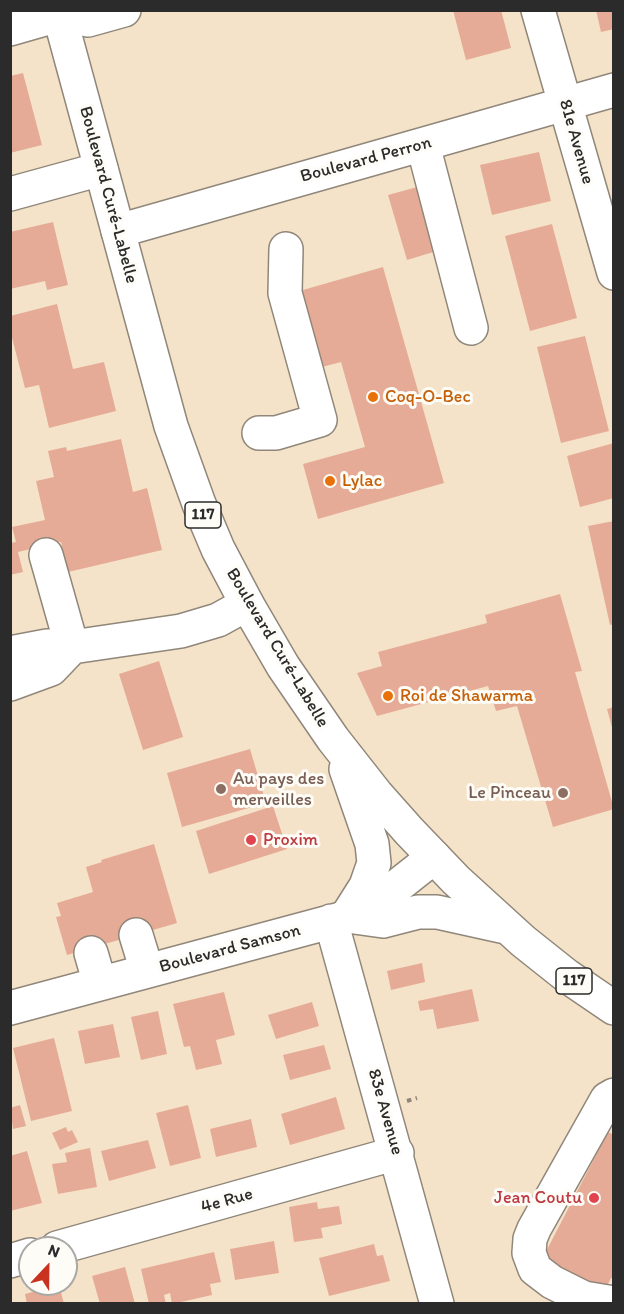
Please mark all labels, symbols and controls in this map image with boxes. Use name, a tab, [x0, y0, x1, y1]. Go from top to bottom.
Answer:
street label: 81e Avenue	[554, 97, 598, 187]
street label: Boulevard Curé-Labelle	[74, 104, 142, 286]
street label: Boulevard Perron	[298, 132, 434, 188]
place label: Coq-O-Bec	[385, 386, 471, 408]
marker: Coq-O-Bec	[366, 390, 380, 404]
place label: Lylac	[342, 470, 382, 492]
marker: Lylac	[323, 474, 337, 488]
road number: 117	[185, 502, 221, 528]
street label: Boulevard Curé-Labelle	[221, 564, 333, 732]
place label: Roi de Shawarma	[400, 685, 533, 707]
marker: Roi de Shawarma	[381, 689, 395, 703]
place label: Au pays des merveilles	[233, 768, 324, 810]
marker: Au pays des merveilles	[214, 782, 228, 796]
place label: Le Pinceau	[468, 782, 551, 804]
marker: Le Pinceau	[556, 786, 570, 800]
place label: Proxim	[263, 829, 318, 851]
marker: Proxim	[244, 833, 258, 847]
street label: Boulevard Samson	[157, 920, 303, 978]
road number: 117	[556, 968, 592, 994]
street label: 83e Avenue	[362, 1066, 408, 1158]
street label: 4e Rue	[199, 1183, 255, 1219]
place label: Jean Coutu	[494, 1187, 582, 1209]
marker: Jean Coutu	[587, 1191, 601, 1205]
north arrow	[18, 1236, 78, 1296]
text: N	[46, 1240, 63, 1262]

